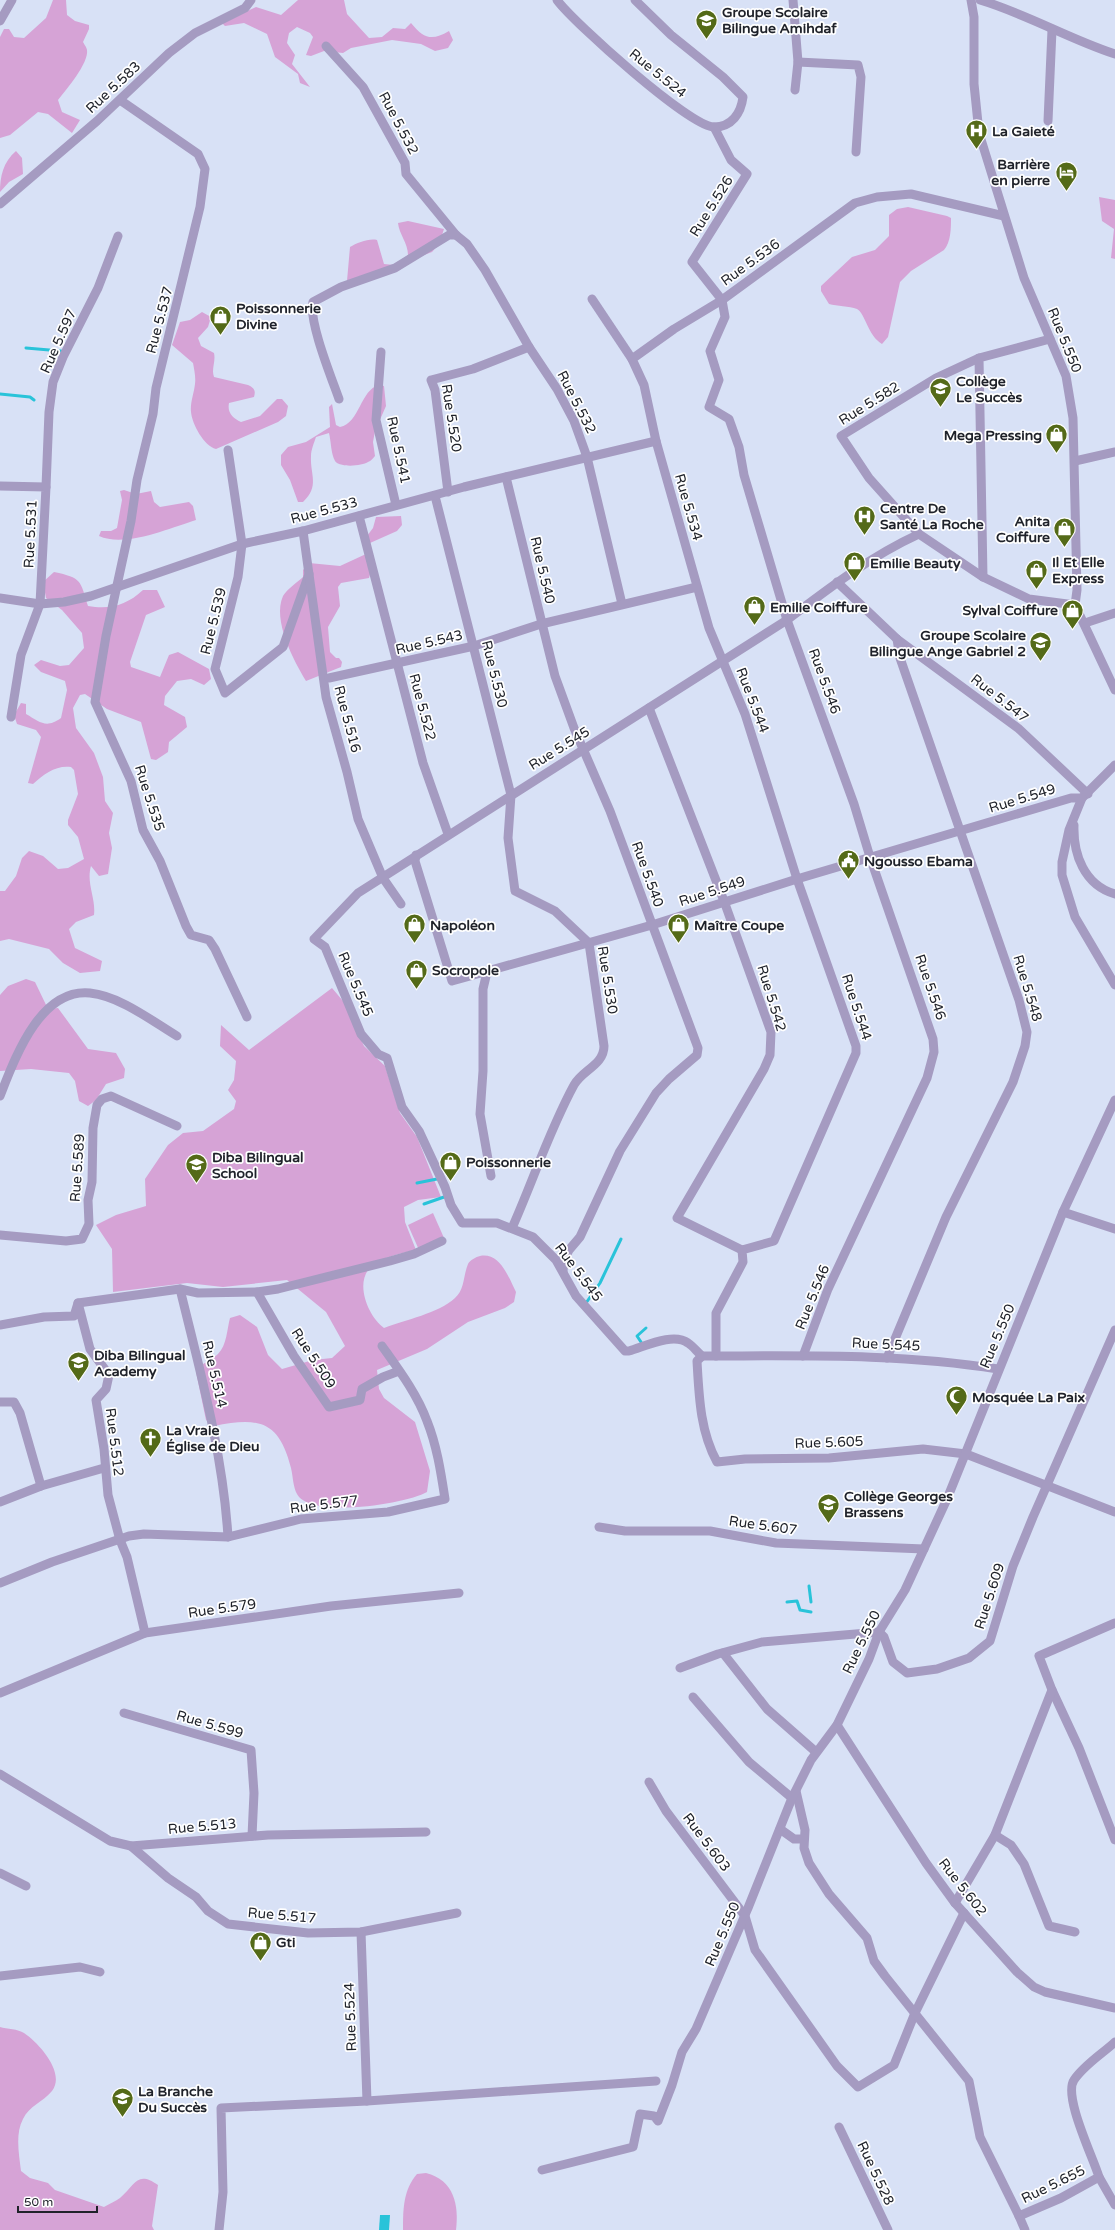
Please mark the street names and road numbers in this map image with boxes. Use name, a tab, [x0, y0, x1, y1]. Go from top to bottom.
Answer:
street label: Rue 5.524	[626, 45, 690, 102]
street label: Rue 5.583	[82, 58, 144, 117]
street label: Rue 5.532	[375, 89, 422, 158]
street label: Rue 5.526	[686, 172, 737, 240]
street label: Rue 5.536	[717, 235, 783, 289]
street label: Rue 5.537	[142, 285, 177, 356]
street label: Rue 5.550	[1044, 305, 1085, 375]
street label: Rue 5.597	[37, 306, 80, 376]
street label: Rue 5.532	[553, 368, 600, 437]
street label: Rue 5.582	[836, 378, 903, 429]
street label: Rue 5.520	[438, 383, 465, 454]
street label: Rue 5.541	[383, 415, 414, 485]
street label: Rue 5.534	[671, 472, 706, 543]
street label: Rue 5.533	[289, 493, 360, 528]
street label: Rue 5.531	[20, 499, 41, 569]
street label: Rue 5.540	[526, 535, 559, 606]
street label: Rue 5.539	[197, 586, 230, 657]
street label: Rue 5.543	[394, 626, 465, 659]
street label: Rue 5.530	[478, 639, 511, 710]
street label: Rue 5.546	[805, 646, 844, 717]
street label: Rue 5.544	[732, 665, 773, 735]
street label: Rue 5.547	[967, 671, 1032, 726]
street label: Rue 5.522	[405, 672, 440, 743]
street label: Rue 5.516	[330, 684, 365, 755]
street label: Rue 5.545	[526, 723, 593, 774]
street label: Rue 5.535	[131, 763, 168, 833]
street label: Rue 5.549	[987, 780, 1057, 817]
street label: Rue 5.540	[628, 839, 667, 910]
street label: Rue 5.549	[677, 873, 747, 910]
street label: Rue 5.530	[594, 945, 621, 1016]
street label: Rue 5.545	[334, 949, 377, 1019]
street label: Rue 5.546	[911, 952, 950, 1023]
street label: Rue 5.548	[1009, 953, 1046, 1024]
street label: Rue 5.542	[753, 963, 790, 1033]
street label: Rue 5.544	[838, 972, 875, 1043]
street label: Rue 5.589	[67, 1133, 88, 1203]
street label: Rue 5.545	[551, 1240, 606, 1305]
street label: Rue 5.546	[792, 1262, 833, 1332]
street label: Rue 5.550	[976, 1301, 1019, 1371]
street label: Rue 5.509	[288, 1325, 339, 1392]
street label: Rue 5.545	[851, 1334, 921, 1355]
street label: Rue 5.514	[198, 1339, 231, 1410]
street label: Rue 5.512	[102, 1407, 127, 1477]
street label: Rue 5.605	[794, 1433, 864, 1452]
street label: Rue 5.577	[289, 1492, 359, 1517]
street label: Rue 5.607	[728, 1512, 798, 1539]
street label: Rue 5.609	[971, 1561, 1008, 1631]
street label: Rue 5.579	[187, 1595, 257, 1622]
street label: Rue 5.550	[839, 1607, 884, 1677]
street label: Rue 5.599	[174, 1707, 245, 1742]
street label: Rue 5.603	[679, 1810, 734, 1875]
street label: Rue 5.513	[167, 1815, 237, 1838]
street label: Rue 5.602	[935, 1855, 990, 1920]
street label: Rue 5.550	[701, 1899, 744, 1969]
street label: Rue 5.517	[247, 1904, 317, 1927]
street label: Rue 5.524	[341, 1982, 360, 2052]
street label: Rue 5.528	[853, 2138, 898, 2208]
street label: Rue 5.655	[1019, 2162, 1088, 2207]

